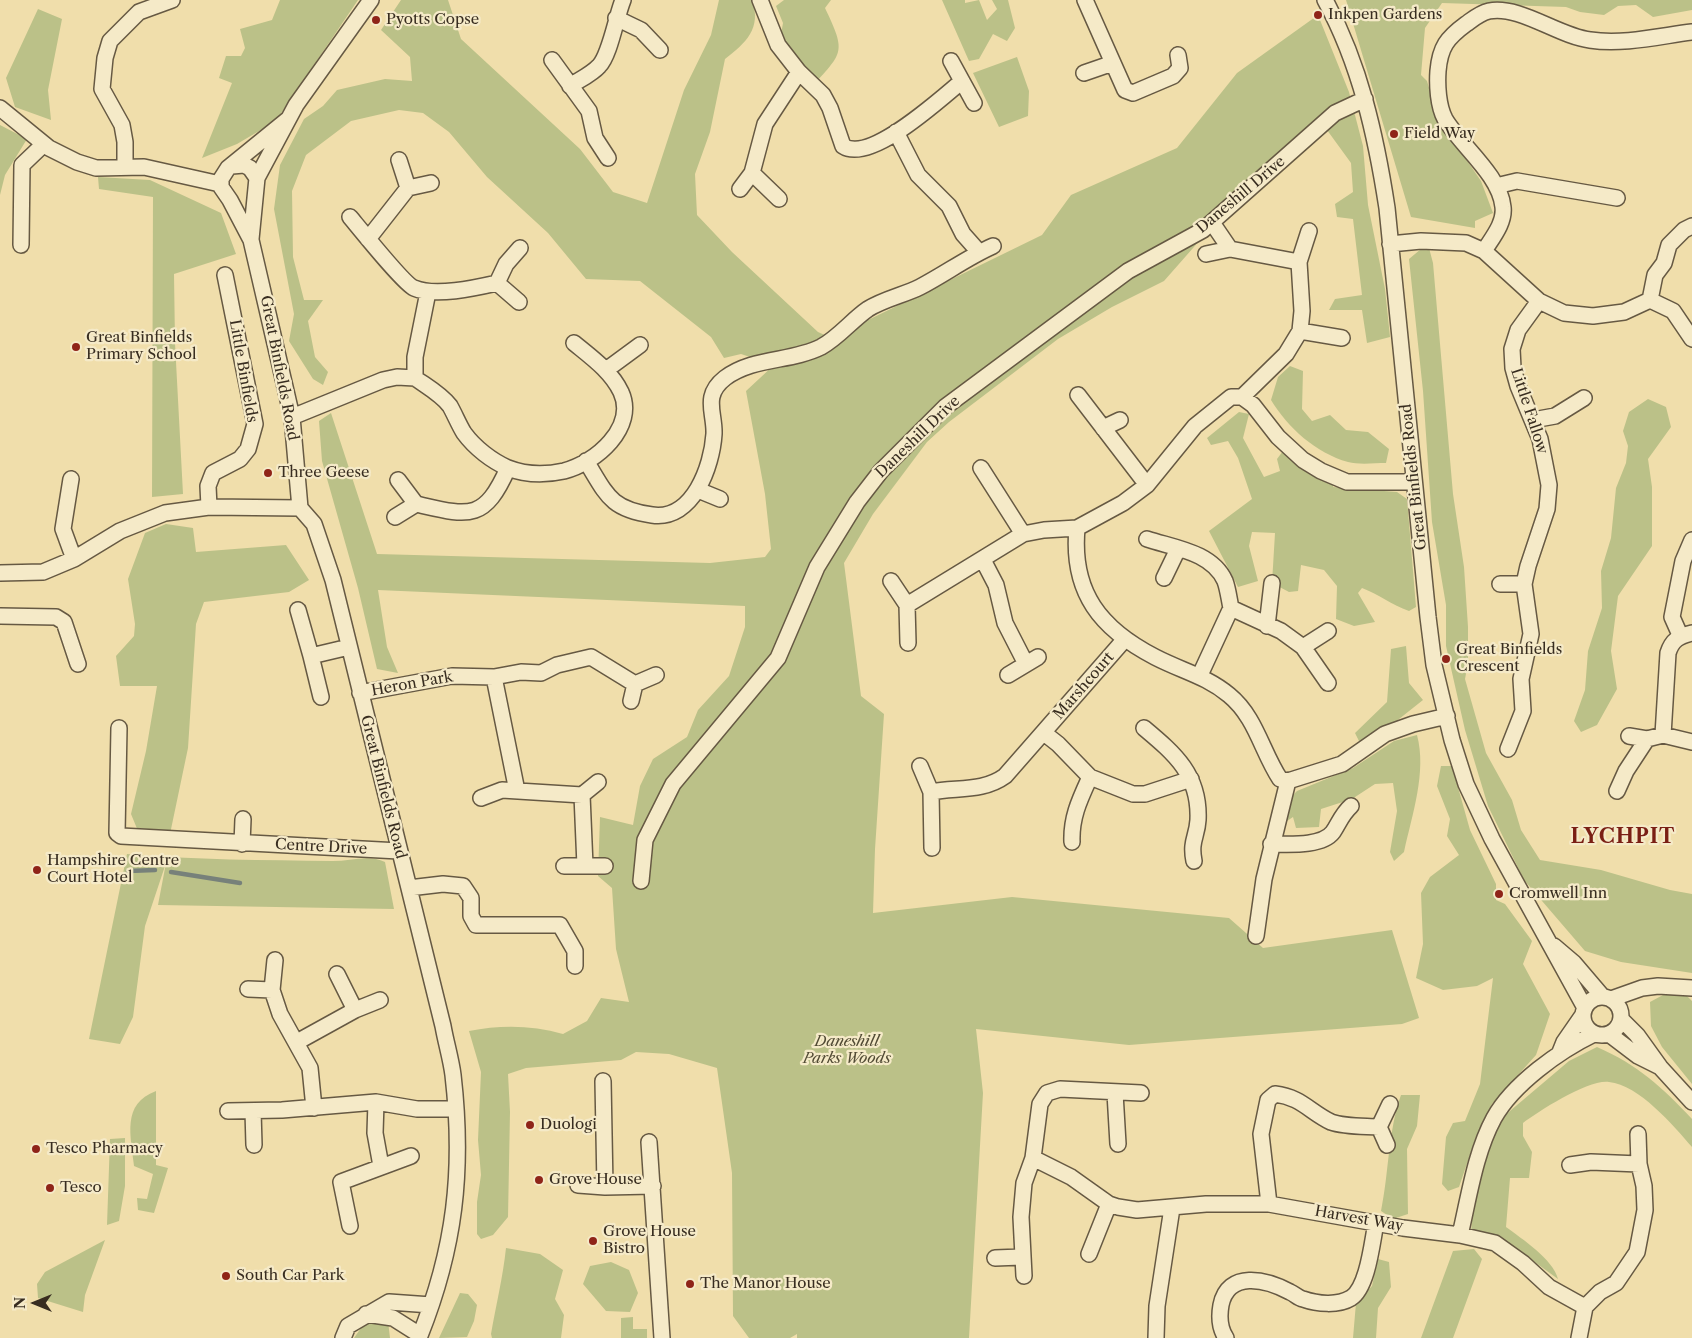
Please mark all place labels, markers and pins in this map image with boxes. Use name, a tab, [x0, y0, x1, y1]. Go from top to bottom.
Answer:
place label: Inkpen Gardens	[1328, 6, 1442, 24]
marker: Inkpen Gardens	[1312, 9, 1324, 21]
place label: Pyotts Copse	[386, 11, 479, 29]
marker: Pyotts Copse	[370, 14, 382, 26]
place label: Field Way	[1404, 125, 1475, 143]
marker: Field Way	[1388, 128, 1400, 140]
place label: Great Binfields Primary School	[86, 329, 196, 364]
marker: Great Binfields Primary School	[70, 341, 82, 353]
place label: Three Geese	[278, 464, 369, 482]
marker: Three Geese	[262, 467, 274, 479]
place label: Great Binfields Crescent	[1456, 641, 1562, 676]
marker: Great Binfields Crescent	[1440, 653, 1452, 665]
place label: Hampshire Centre Court Hotel	[47, 852, 179, 887]
marker: Hampshire Centre Court Hotel	[31, 864, 43, 876]
place label: Cromwell Inn	[1509, 885, 1607, 903]
marker: Cromwell Inn	[1493, 888, 1505, 900]
place label: Duologi	[540, 1116, 597, 1134]
marker: Duologi	[524, 1119, 536, 1131]
place label: Tesco Pharmacy	[46, 1140, 163, 1158]
marker: Tesco Pharmacy	[30, 1143, 42, 1155]
place label: Grove House	[549, 1171, 642, 1189]
marker: Grove House	[533, 1174, 545, 1186]
place label: Tesco	[60, 1179, 102, 1197]
marker: Tesco	[44, 1182, 56, 1194]
place label: Grove House Bistro	[603, 1223, 696, 1258]
marker: Grove House Bistro	[587, 1235, 599, 1247]
place label: South Car Park	[236, 1267, 344, 1285]
marker: South Car Park	[220, 1270, 232, 1282]
place label: The Manor House	[700, 1275, 831, 1293]
marker: The Manor House	[684, 1278, 696, 1290]

